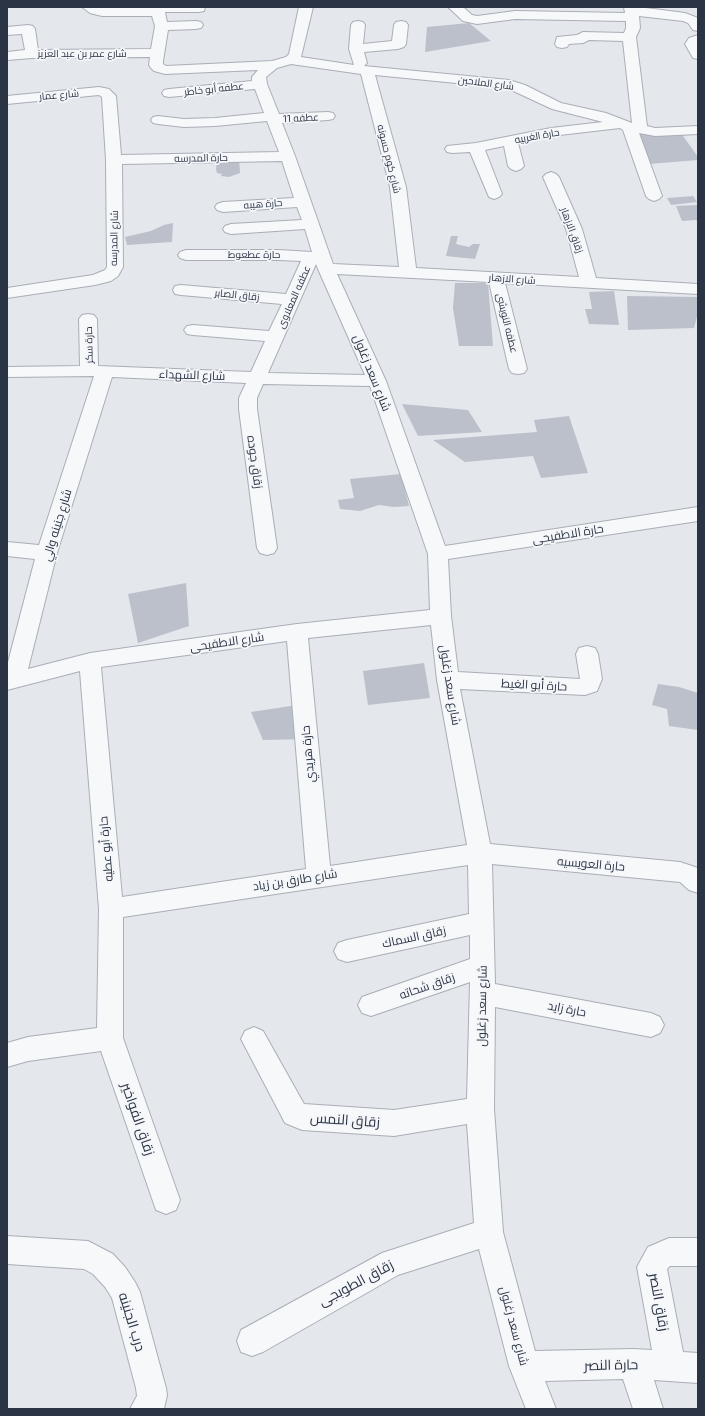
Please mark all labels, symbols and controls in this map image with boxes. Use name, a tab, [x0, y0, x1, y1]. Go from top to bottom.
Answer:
street label: شارع عمر بن عبد العزيز	[37, 48, 127, 60]
street label: شارع الملاحين	[457, 74, 515, 92]
street label: عطفه أبو خاطر	[183, 80, 245, 98]
street label: شارع عمار	[39, 87, 79, 103]
street label: عطفه 11	[283, 111, 319, 125]
street label: شارع كوم حسونه	[375, 123, 403, 195]
street label: حارة الغربيه	[514, 126, 560, 146]
street label: حارة المدرسه	[174, 152, 228, 164]
street label: حارة هيبه	[243, 197, 283, 211]
street label: زقاق الازهار	[558, 205, 586, 255]
street label: شارع المدرسه	[108, 210, 120, 266]
street label: حارة عطعوط	[228, 249, 280, 261]
street label: عطفه المعلاوى	[275, 264, 313, 330]
street label: شارع الازهار	[488, 271, 536, 287]
street label: زقاق الصابر	[214, 287, 260, 303]
street label: عطفه النويشى	[494, 292, 520, 354]
street label: حارة سكر	[83, 326, 95, 364]
street label: شارع سعد زغلول	[350, 333, 394, 413]
street label: شارع الشهداء	[158, 367, 226, 383]
street label: زقاق جوده	[244, 435, 266, 489]
street label: شارع جنينه والي	[39, 487, 75, 563]
street label: حارة الاطفيحى	[531, 521, 605, 547]
street label: شارع الاطفيحى	[189, 630, 265, 654]
street label: شارع سعد زغلول	[437, 644, 463, 726]
street label: حارة أبو الغيط	[501, 676, 567, 694]
street label: حارة هريدي	[298, 725, 318, 783]
street label: حارة أبو عطيه	[96, 816, 116, 882]
street label: حارة العويسيه	[556, 854, 626, 874]
street label: شارع طارق بن زياد	[252, 866, 338, 894]
street label: زقاق السماك	[381, 923, 447, 951]
street label: شارع سعد زغلول	[474, 965, 490, 1047]
street label: زقاق شحاته	[397, 970, 457, 1002]
street label: حارة زايد	[546, 998, 588, 1020]
street label: زقاق الفواخير	[118, 1080, 158, 1158]
street label: زقاق النمس	[309, 1109, 381, 1131]
street label: زقاق الطوبجى	[316, 1256, 396, 1310]
street label: زقاق النصر	[646, 1272, 672, 1332]
street label: شارع سعد زغلول	[497, 1285, 531, 1367]
street label: درب الجنينه	[115, 1290, 149, 1354]
street label: حارة النصر	[584, 1356, 638, 1374]

